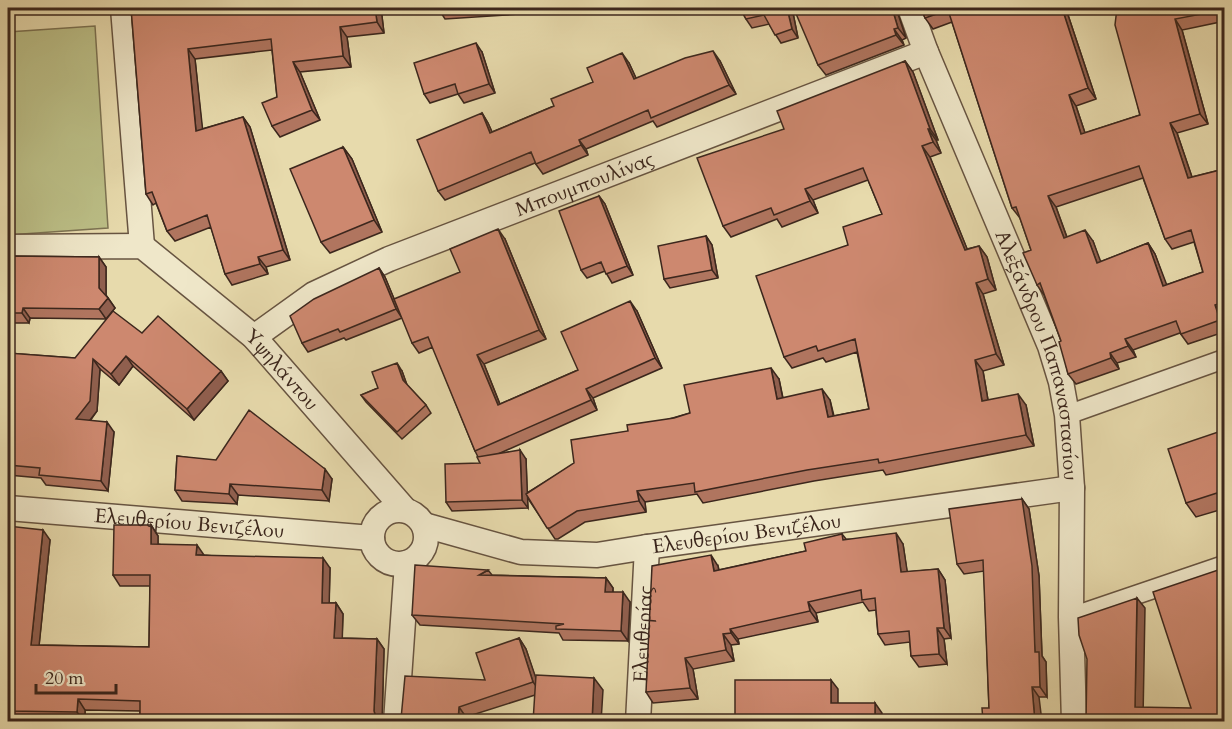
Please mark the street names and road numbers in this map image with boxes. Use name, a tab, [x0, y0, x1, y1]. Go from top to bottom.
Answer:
street label: Μπουμπουλίνας	[511, 145, 658, 223]
street label: Αλεξάνδρου Παπαναστασίου	[989, 226, 1085, 481]
street label: Υψηλάντου	[240, 322, 325, 416]
street label: Ελευθερίου Βενιζέλου	[93, 502, 285, 544]
street label: Ελευθερίου Βενιζέλου	[651, 507, 843, 560]
street label: Ελευθερίας	[627, 585, 659, 683]

